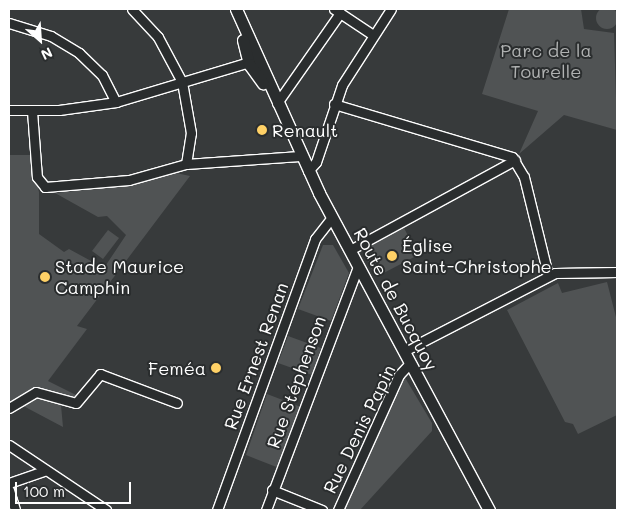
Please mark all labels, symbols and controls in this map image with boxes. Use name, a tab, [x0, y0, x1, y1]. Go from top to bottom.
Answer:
north arrow	[15, 15, 65, 65]
park label: Parc de la Tourelle	[500, 40, 592, 82]
text: N	[38, 43, 56, 65]
place label: Renault	[272, 119, 338, 141]
marker: Renault	[256, 124, 268, 136]
street label: Route de Bucquoy	[349, 224, 443, 374]
place label: Église Saint-Christophe	[402, 235, 552, 278]
marker: Église Saint-Christophe	[386, 250, 398, 262]
place label: Stade Maurice Camphin	[55, 256, 184, 298]
marker: Stade Maurice Camphin	[39, 271, 51, 283]
street label: Rue Ernest Renan	[219, 279, 293, 433]
street label: Rue Stéphenson	[262, 313, 330, 451]
place label: Feméa	[148, 357, 206, 379]
street label: Rue Denis Papin	[318, 361, 400, 497]
marker: Feméa	[210, 362, 222, 374]
scale bar	[18, 472, 134, 504]
text: 100 m	[23, 481, 65, 501]

